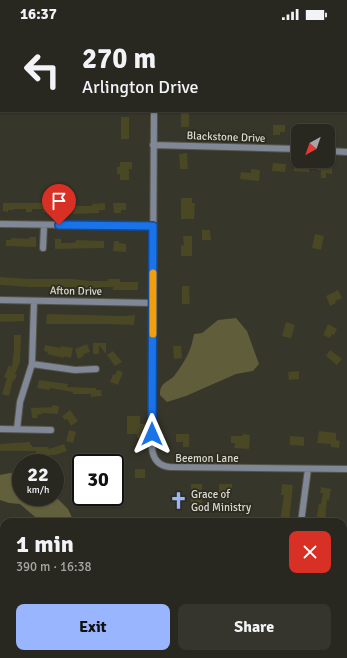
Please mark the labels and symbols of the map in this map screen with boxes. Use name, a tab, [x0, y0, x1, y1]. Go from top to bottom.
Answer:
north arrow	[291, 124, 335, 168]
street label: Blackstone Drive	[186, 129, 266, 145]
pin	[42, 184, 76, 225]
street label: Afton Drive	[50, 284, 102, 298]
position arrow	[131, 413, 173, 455]
street label: Beemon Lane	[175, 452, 239, 465]
speed limit sign: 30	[72, 454, 124, 506]
place label: Grace of God Ministry	[191, 488, 252, 514]
church icon: Grace of God Ministry	[168, 490, 188, 510]

